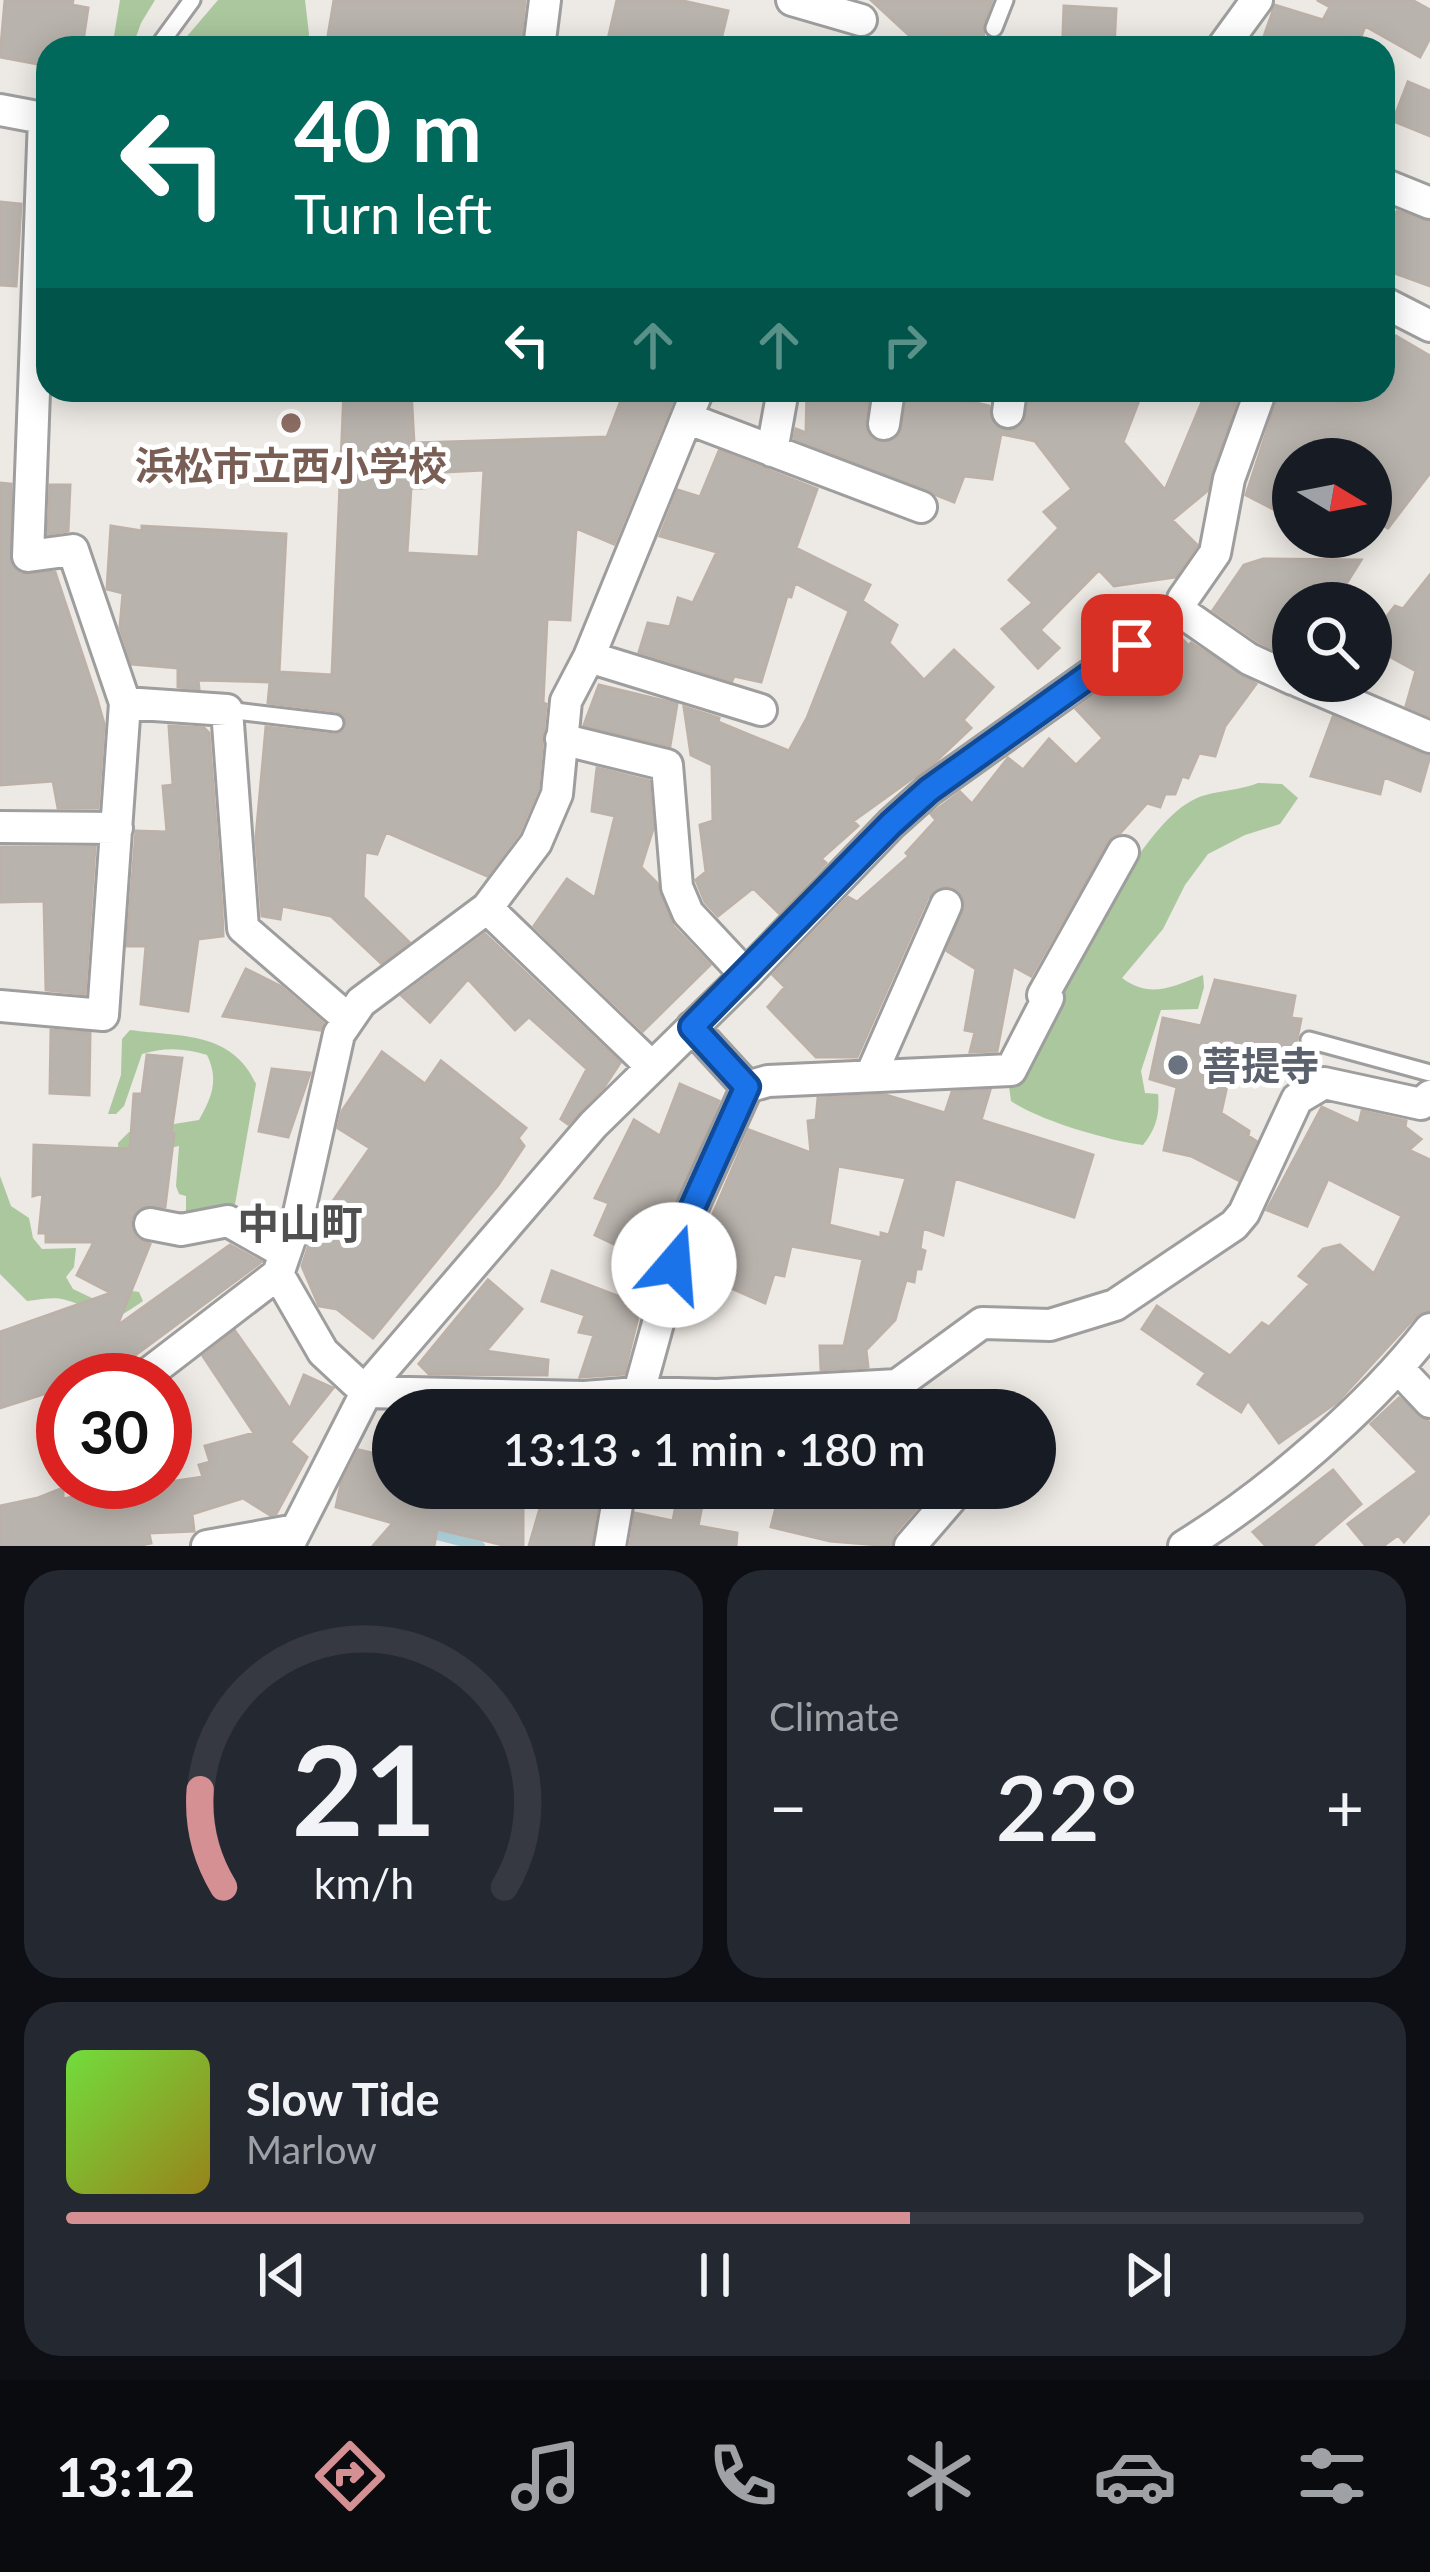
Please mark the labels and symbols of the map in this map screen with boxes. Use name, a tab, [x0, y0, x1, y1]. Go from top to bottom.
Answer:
marker: 浜松市立西小学校	[278, 410, 304, 436]
north arrow	[1272, 438, 1392, 558]
place label: 浜松市立西小学校	[135, 442, 447, 488]
pin	[1081, 594, 1183, 696]
place label: 菩提寺	[1202, 1042, 1319, 1088]
marker: 菩提寺	[1165, 1052, 1191, 1078]
district label: 中山町	[237, 1198, 363, 1248]
position arrow	[611, 1202, 737, 1328]
speed limit sign: 30	[36, 1353, 192, 1509]

